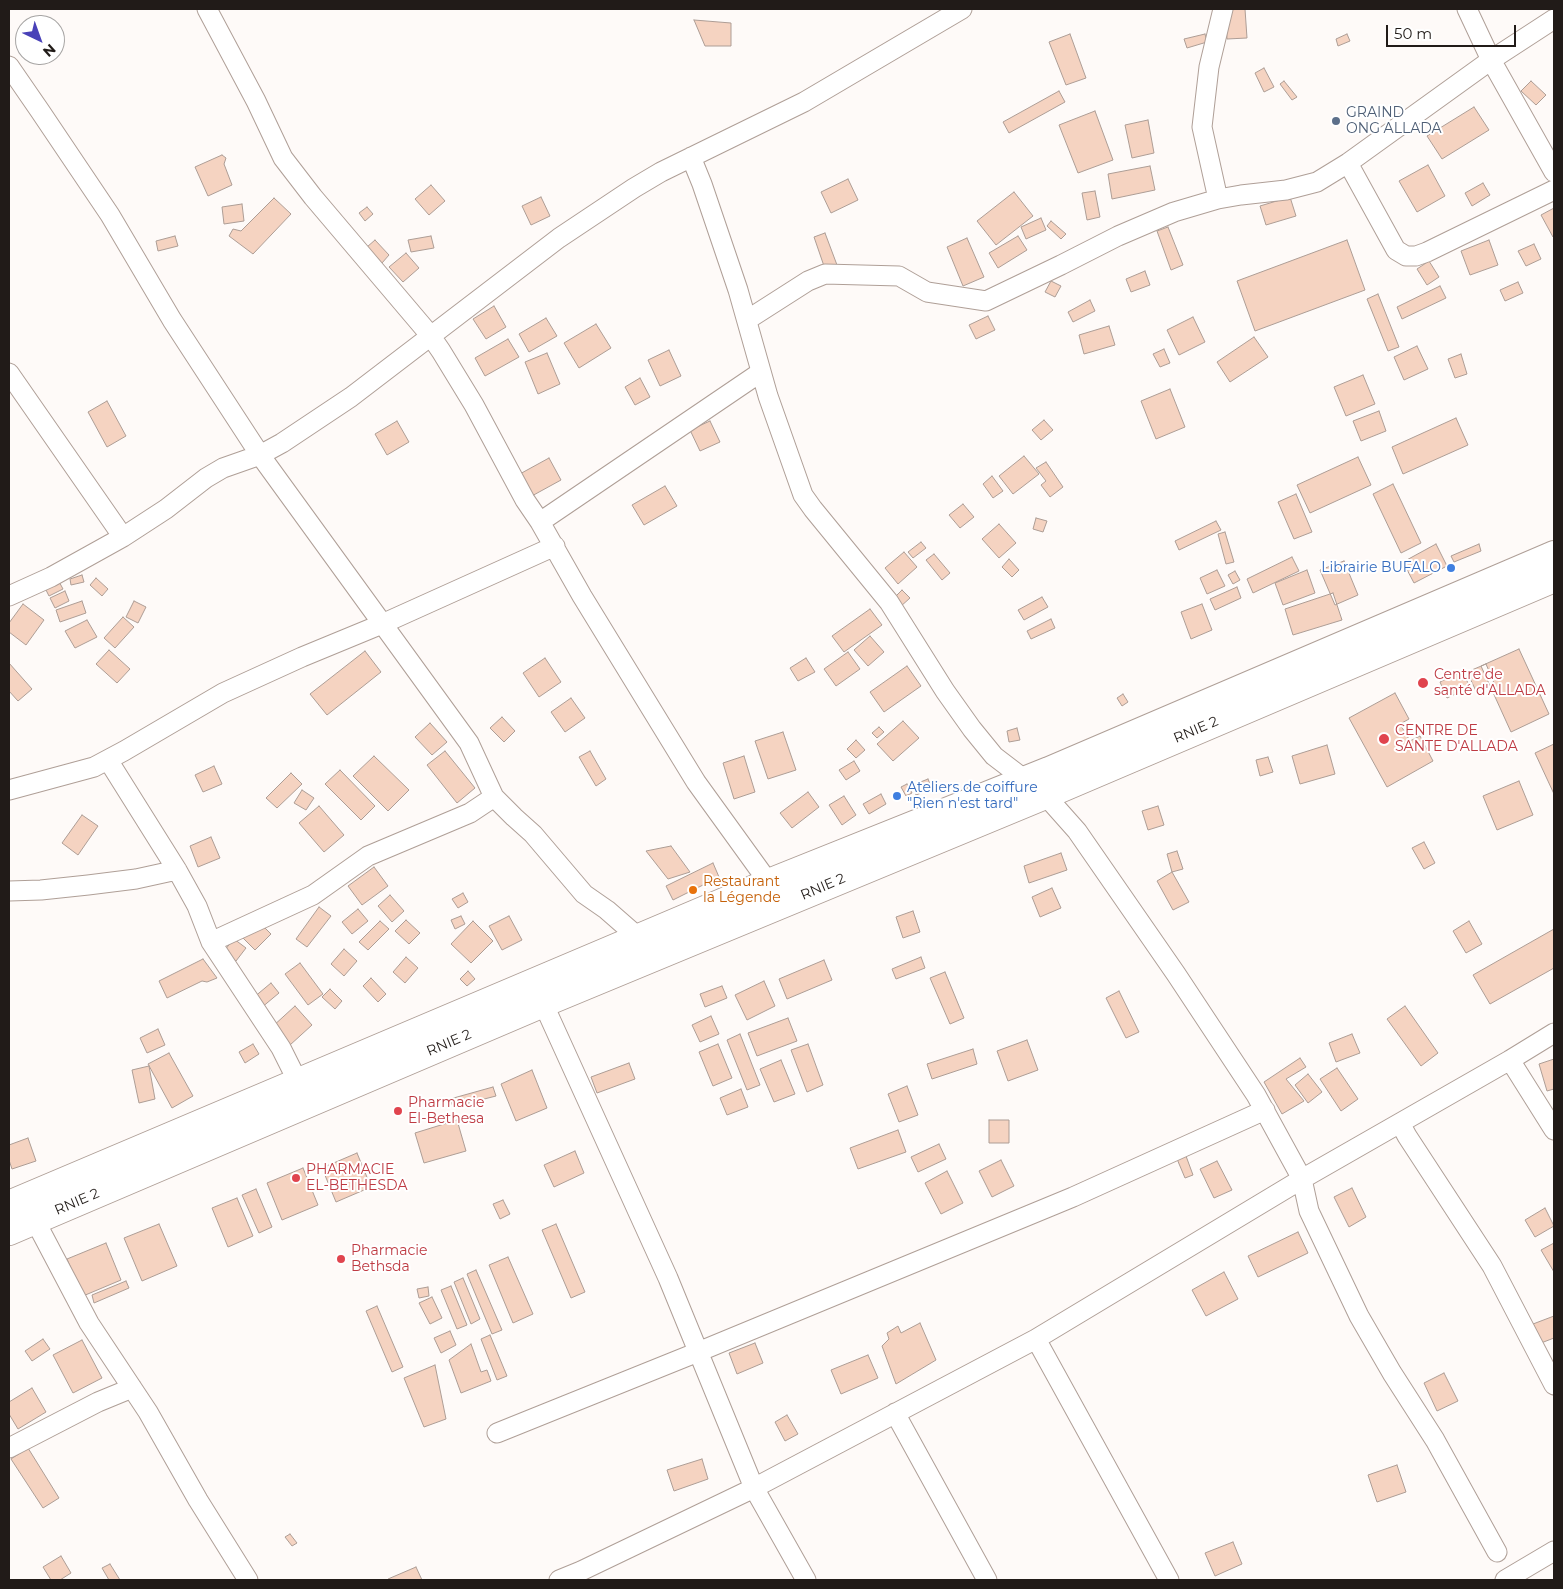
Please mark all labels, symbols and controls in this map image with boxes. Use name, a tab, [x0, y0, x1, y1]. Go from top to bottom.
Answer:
north arrow	[15, 15, 65, 65]
scale bar	[1388, 15, 1518, 47]
text: 50 m	[1394, 24, 1432, 43]
text: N	[39, 40, 60, 61]
place label: GRAIND ONG ALLADA	[1346, 105, 1442, 138]
marker: GRAIND ONG ALLADA	[1330, 115, 1342, 127]
place label: Librairie BUFALO	[1321, 560, 1441, 576]
marker: Librairie BUFALO	[1445, 562, 1457, 574]
place label: Centre de santé d'ALLADA	[1434, 667, 1546, 700]
marker: Centre de santé d'ALLADA	[1416, 676, 1430, 690]
street label: RNIE 2	[1171, 713, 1221, 747]
place label: CENTRE DE SANTE D'ALLADA	[1395, 723, 1518, 756]
marker: CENTRE DE SANTE D'ALLADA	[1377, 732, 1391, 746]
place label: Ateliers de coiffure "Rien n'est tard"	[907, 780, 1038, 812]
marker: Ateliers de coiffure "Rien n'est tard"	[891, 790, 903, 802]
street label: RNIE 2	[798, 870, 848, 904]
place label: Restaurant la Légende	[703, 874, 781, 906]
marker: Restaurant la Légende	[687, 884, 699, 896]
street label: RNIE 2	[424, 1026, 474, 1060]
place label: Pharmacie El-Bethesa	[408, 1095, 484, 1128]
marker: Pharmacie El-Bethesa	[392, 1105, 404, 1117]
place label: PHARMACIE EL-BETHESDA	[306, 1162, 408, 1194]
marker: PHARMACIE EL-BETHESDA	[290, 1172, 302, 1184]
street label: RNIE 2	[52, 1185, 102, 1219]
place label: Pharmacie Bethsda	[351, 1243, 427, 1276]
marker: Pharmacie Bethsda	[335, 1253, 347, 1265]

